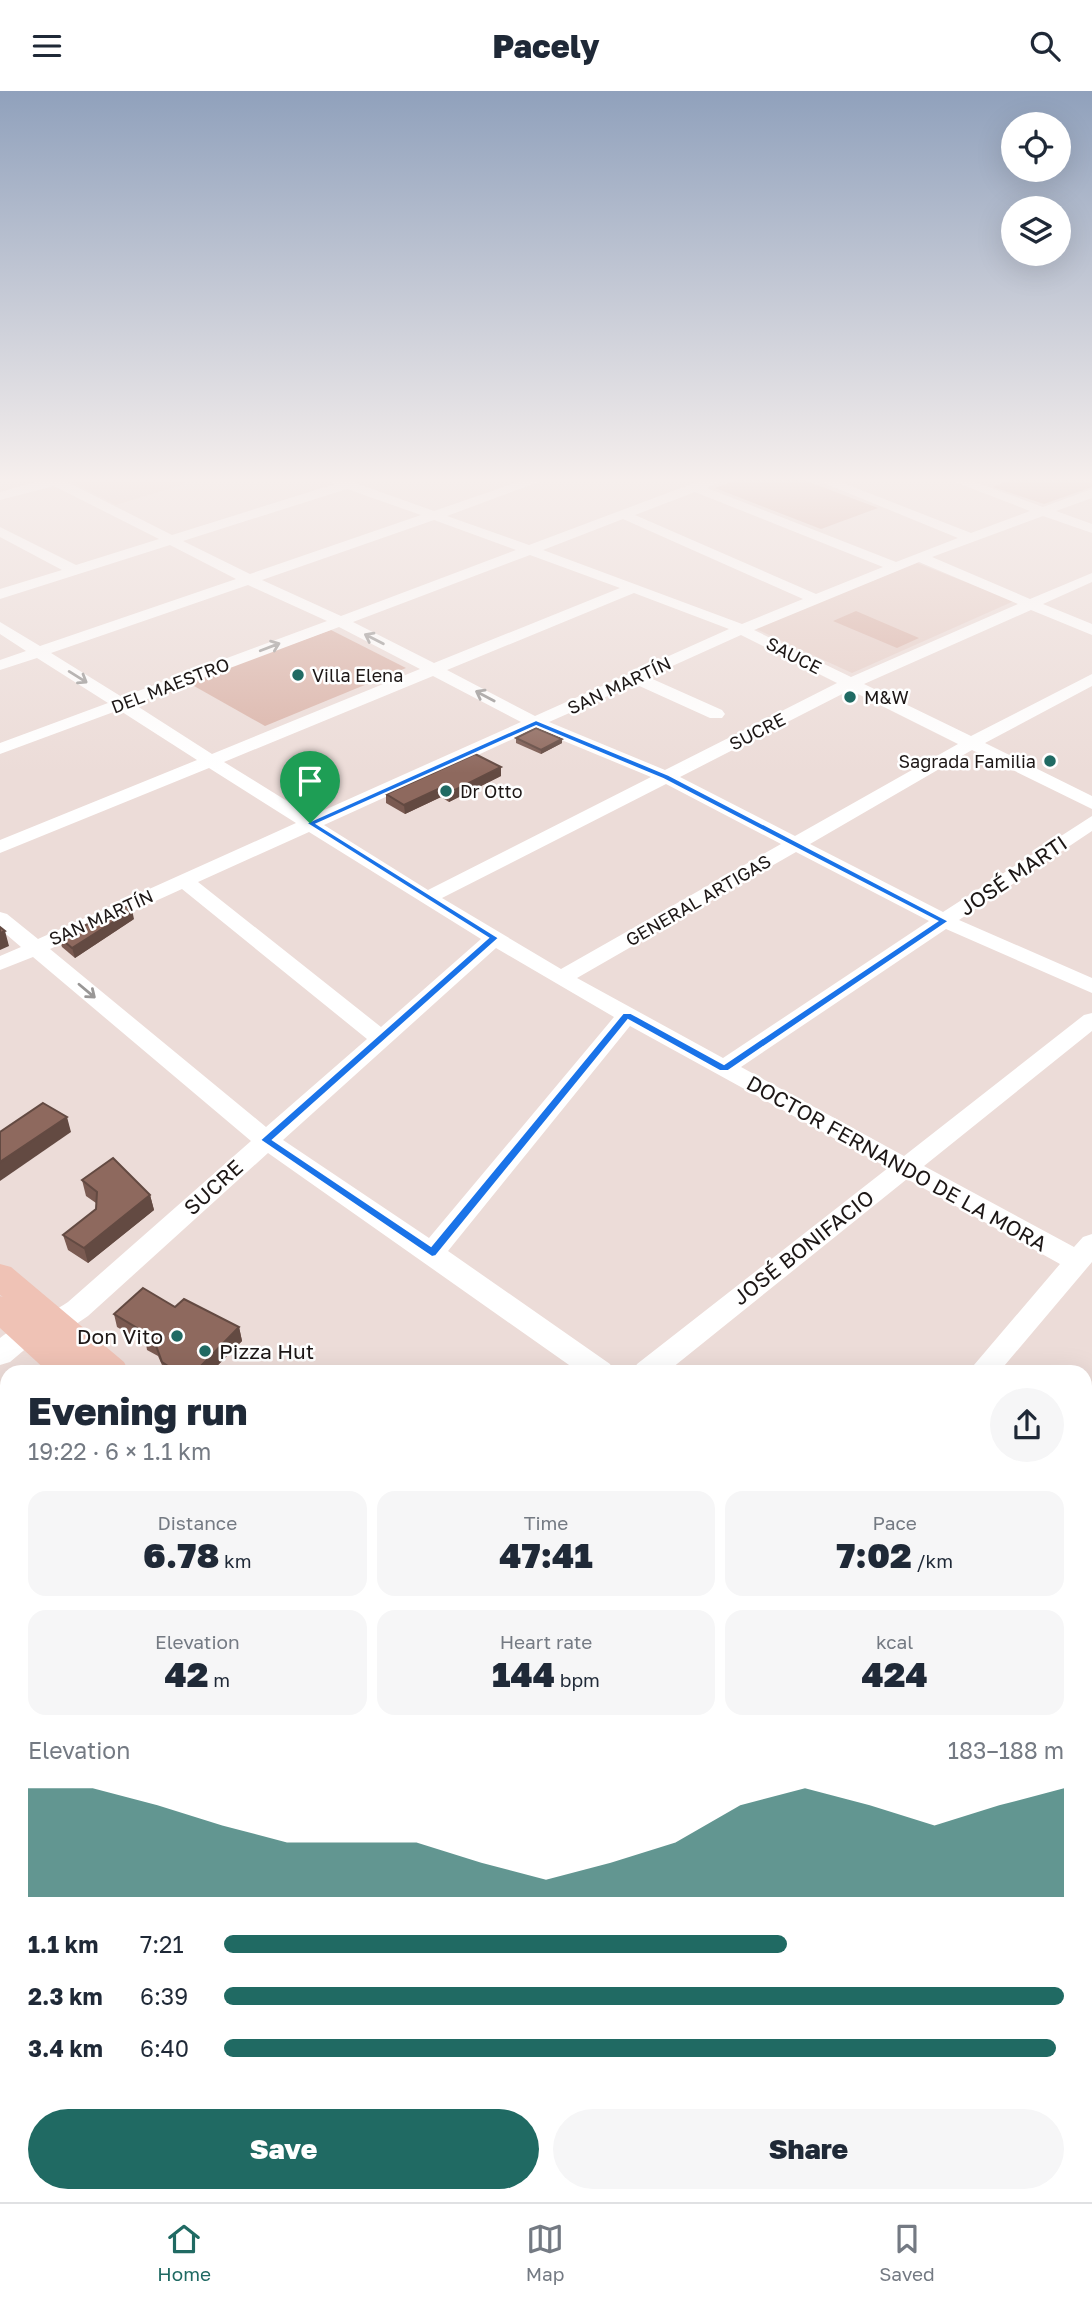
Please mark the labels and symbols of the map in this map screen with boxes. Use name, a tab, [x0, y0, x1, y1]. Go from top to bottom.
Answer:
one-way arrow	[364, 631, 385, 645]
street label: SAUCE	[763, 632, 825, 678]
one-way arrow	[259, 640, 281, 653]
street label: SAN MARTÍN	[564, 651, 674, 719]
street label: DEL MAESTRO	[108, 652, 232, 718]
place label: Villa Elena	[312, 664, 403, 686]
marker: Villa Elena	[290, 667, 306, 683]
one-way arrow	[68, 669, 87, 684]
place label: M&W	[864, 686, 909, 708]
one-way arrow	[475, 689, 496, 703]
marker: M&W	[842, 689, 858, 705]
street label: SUCRE	[725, 708, 789, 754]
place label: Sagrada Familia	[898, 750, 1036, 772]
pin	[280, 751, 340, 823]
marker: Sagrada Familia	[1042, 753, 1058, 769]
place label: Dr Otto	[460, 780, 522, 802]
marker: Dr Otto	[438, 783, 454, 799]
street label: JOSÉ MARTI	[954, 829, 1072, 921]
street label: GENERAL ARTIGAS	[621, 849, 775, 951]
street label: SAN MARTÍN	[46, 884, 156, 950]
one-way arrow	[77, 983, 95, 999]
street label: DOCTOR FERNANDO DE LA MORA	[742, 1069, 1052, 1257]
street label: SUCRE	[178, 1154, 248, 1220]
street label: JOSÉ BONIFACIO	[727, 1184, 879, 1310]
place label: Don Vito	[77, 1323, 163, 1349]
marker: Don Vito	[169, 1328, 185, 1344]
place label: Pizza Hut	[219, 1338, 314, 1364]
marker: Pizza Hut	[197, 1343, 213, 1359]

